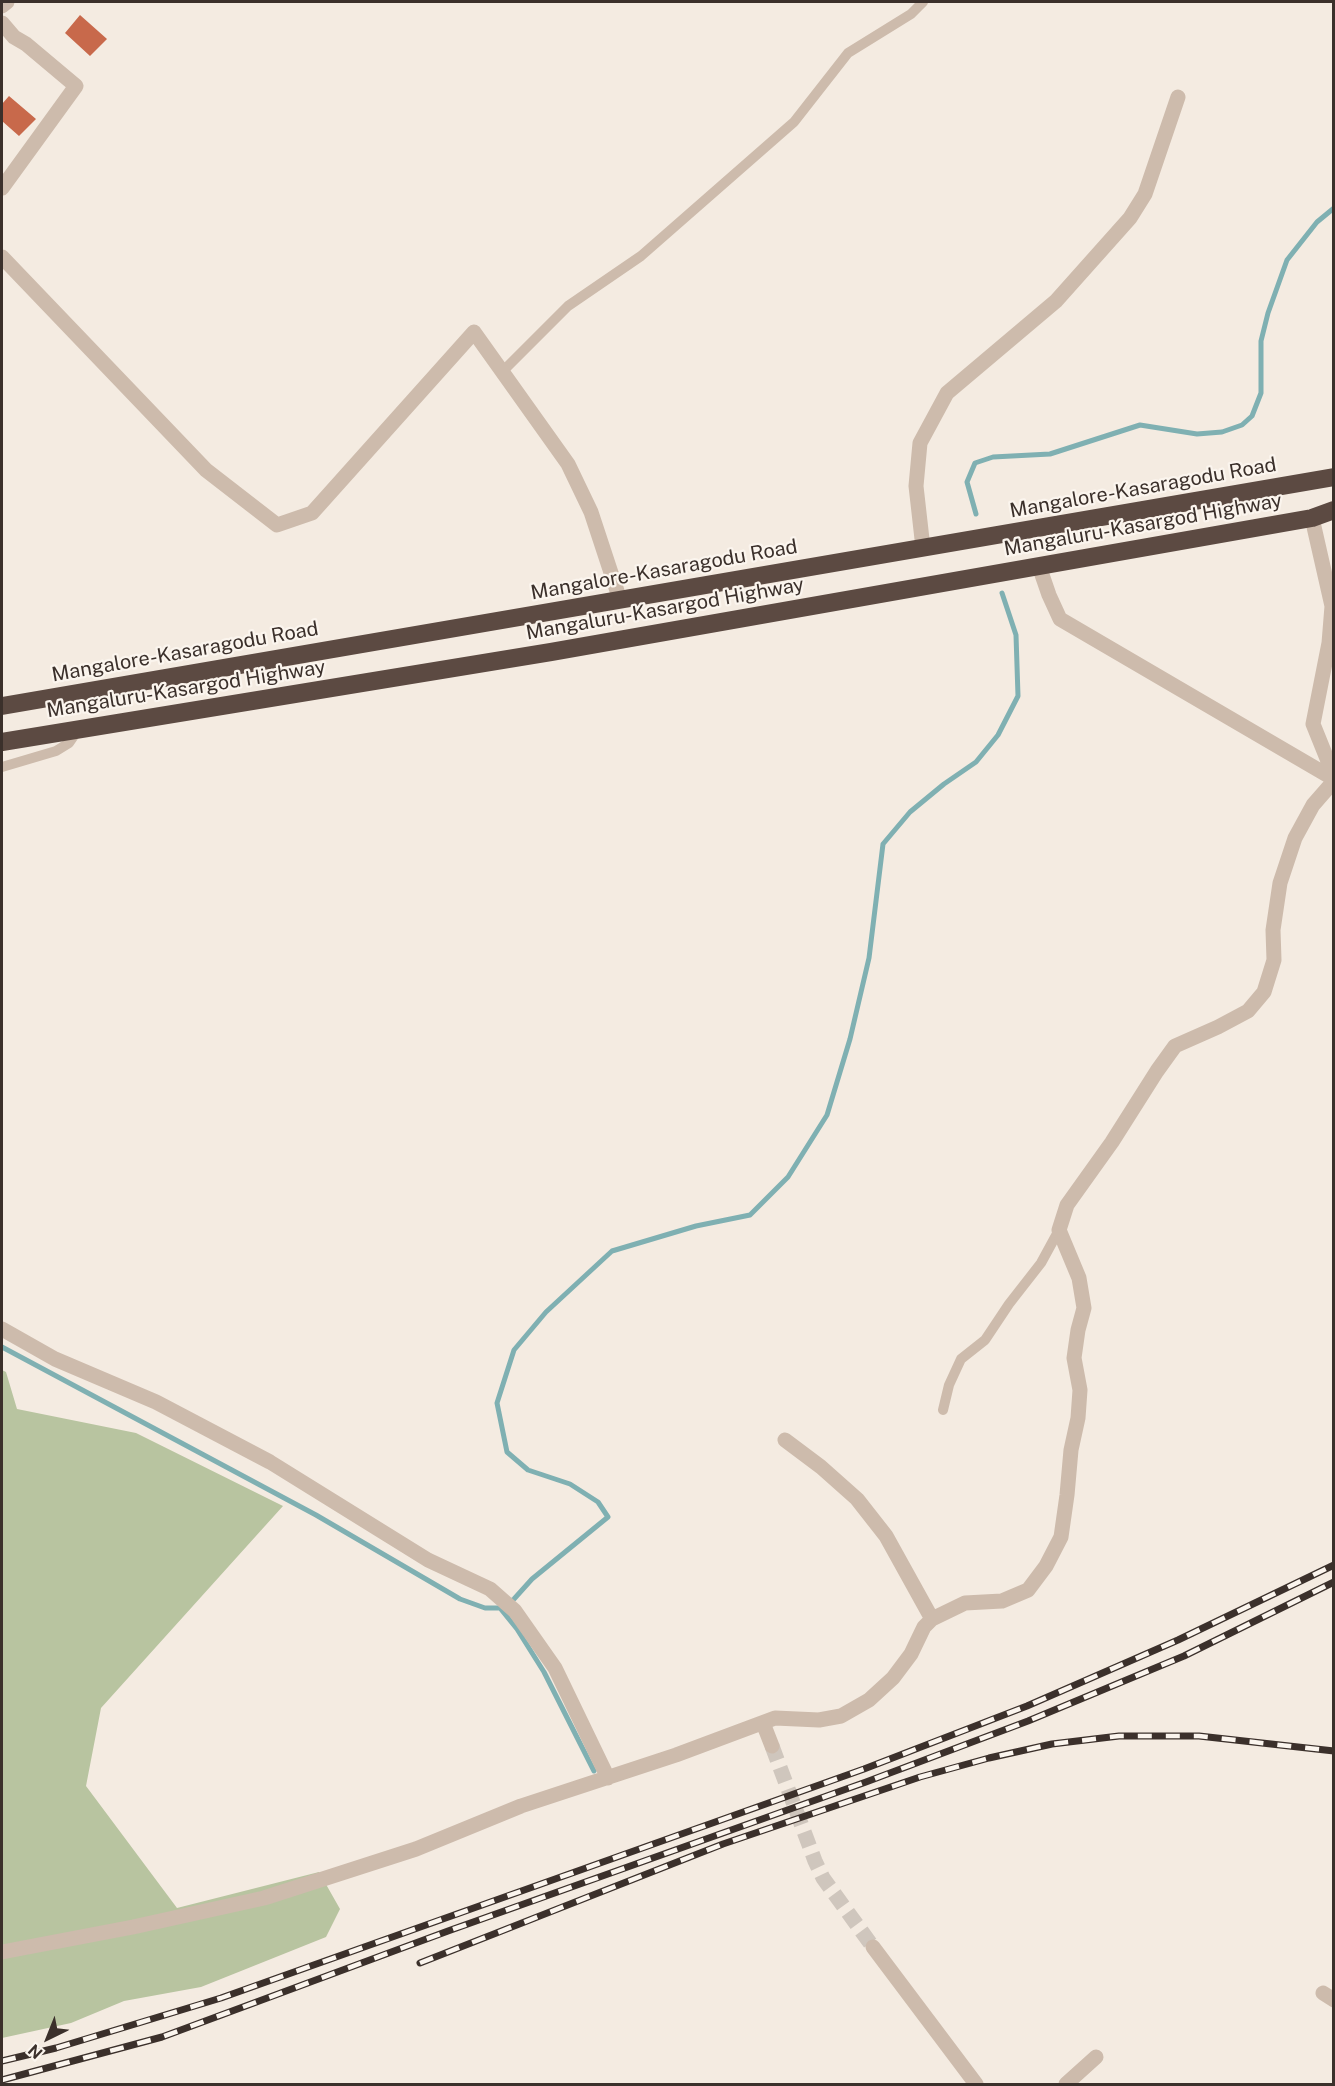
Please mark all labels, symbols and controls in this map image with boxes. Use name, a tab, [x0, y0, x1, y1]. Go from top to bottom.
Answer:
street label: Mangalore-Kasaragodu Road	[1008, 453, 1278, 523]
street label: Mangaluru-Kasargod Highway	[1002, 489, 1284, 561]
street label: Mangalore-Kasaragodu Road	[529, 535, 799, 605]
street label: Mangaluru-Kasargod Highway	[524, 573, 806, 645]
street label: Mangalore-Kasaragodu Road	[50, 617, 320, 687]
street label: Mangaluru-Kasargod Highway	[45, 655, 327, 723]
north arrow	[18, 2008, 78, 2068]
text: N	[24, 2040, 46, 2063]

